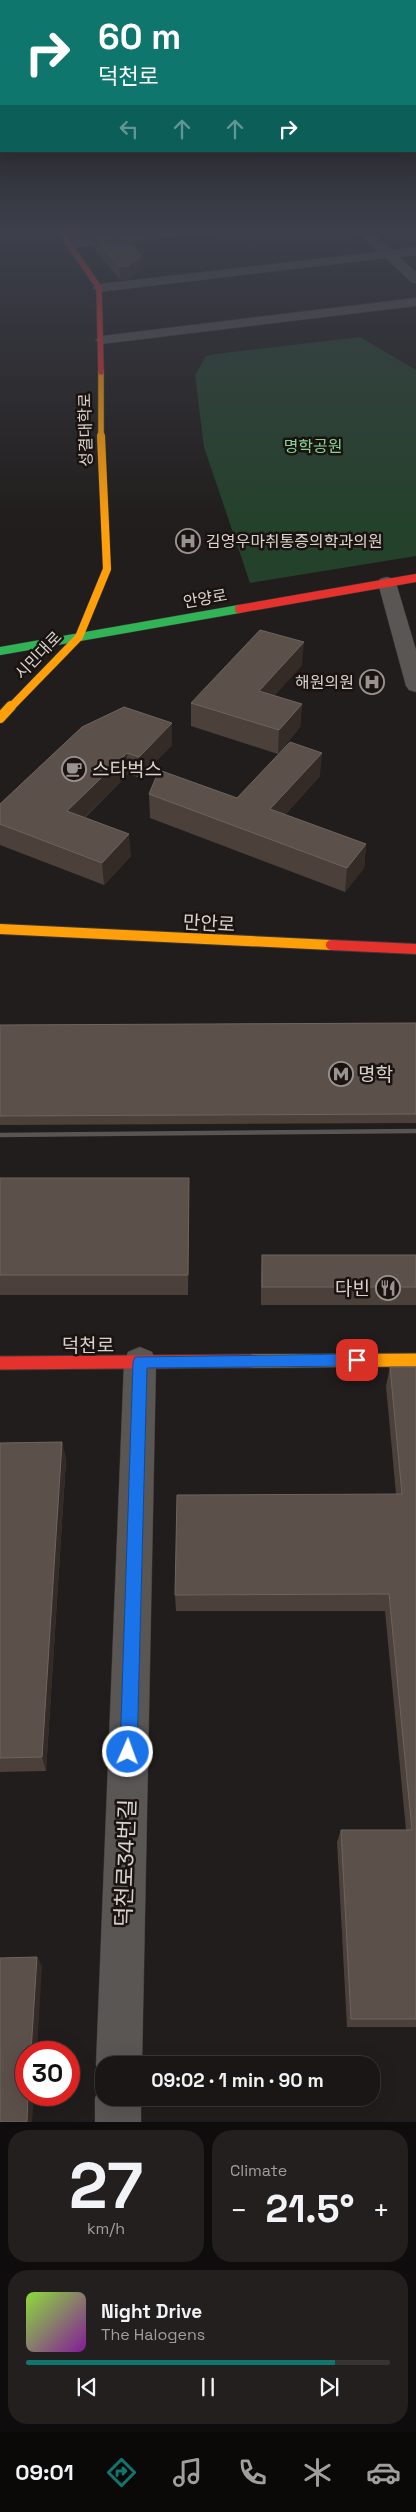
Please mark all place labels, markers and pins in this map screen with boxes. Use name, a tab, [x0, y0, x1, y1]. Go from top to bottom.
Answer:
hospital icon: 김영우마취통증의학과의원	[175, 528, 201, 554]
place label: 김영우마취통증의학과의원	[206, 531, 383, 552]
hospital icon: 해원의원	[359, 669, 385, 695]
place label: 해원의원	[295, 672, 354, 693]
cafe icon: 스타벅스	[61, 756, 87, 782]
place label: 스타벅스	[92, 757, 162, 782]
metro station icon: 명학	[328, 1061, 354, 1087]
place label: 명학	[358, 1062, 393, 1087]
restaurant icon: 다빈	[375, 1275, 401, 1301]
place label: 다빈	[335, 1276, 370, 1301]
pin	[336, 1339, 378, 1381]

